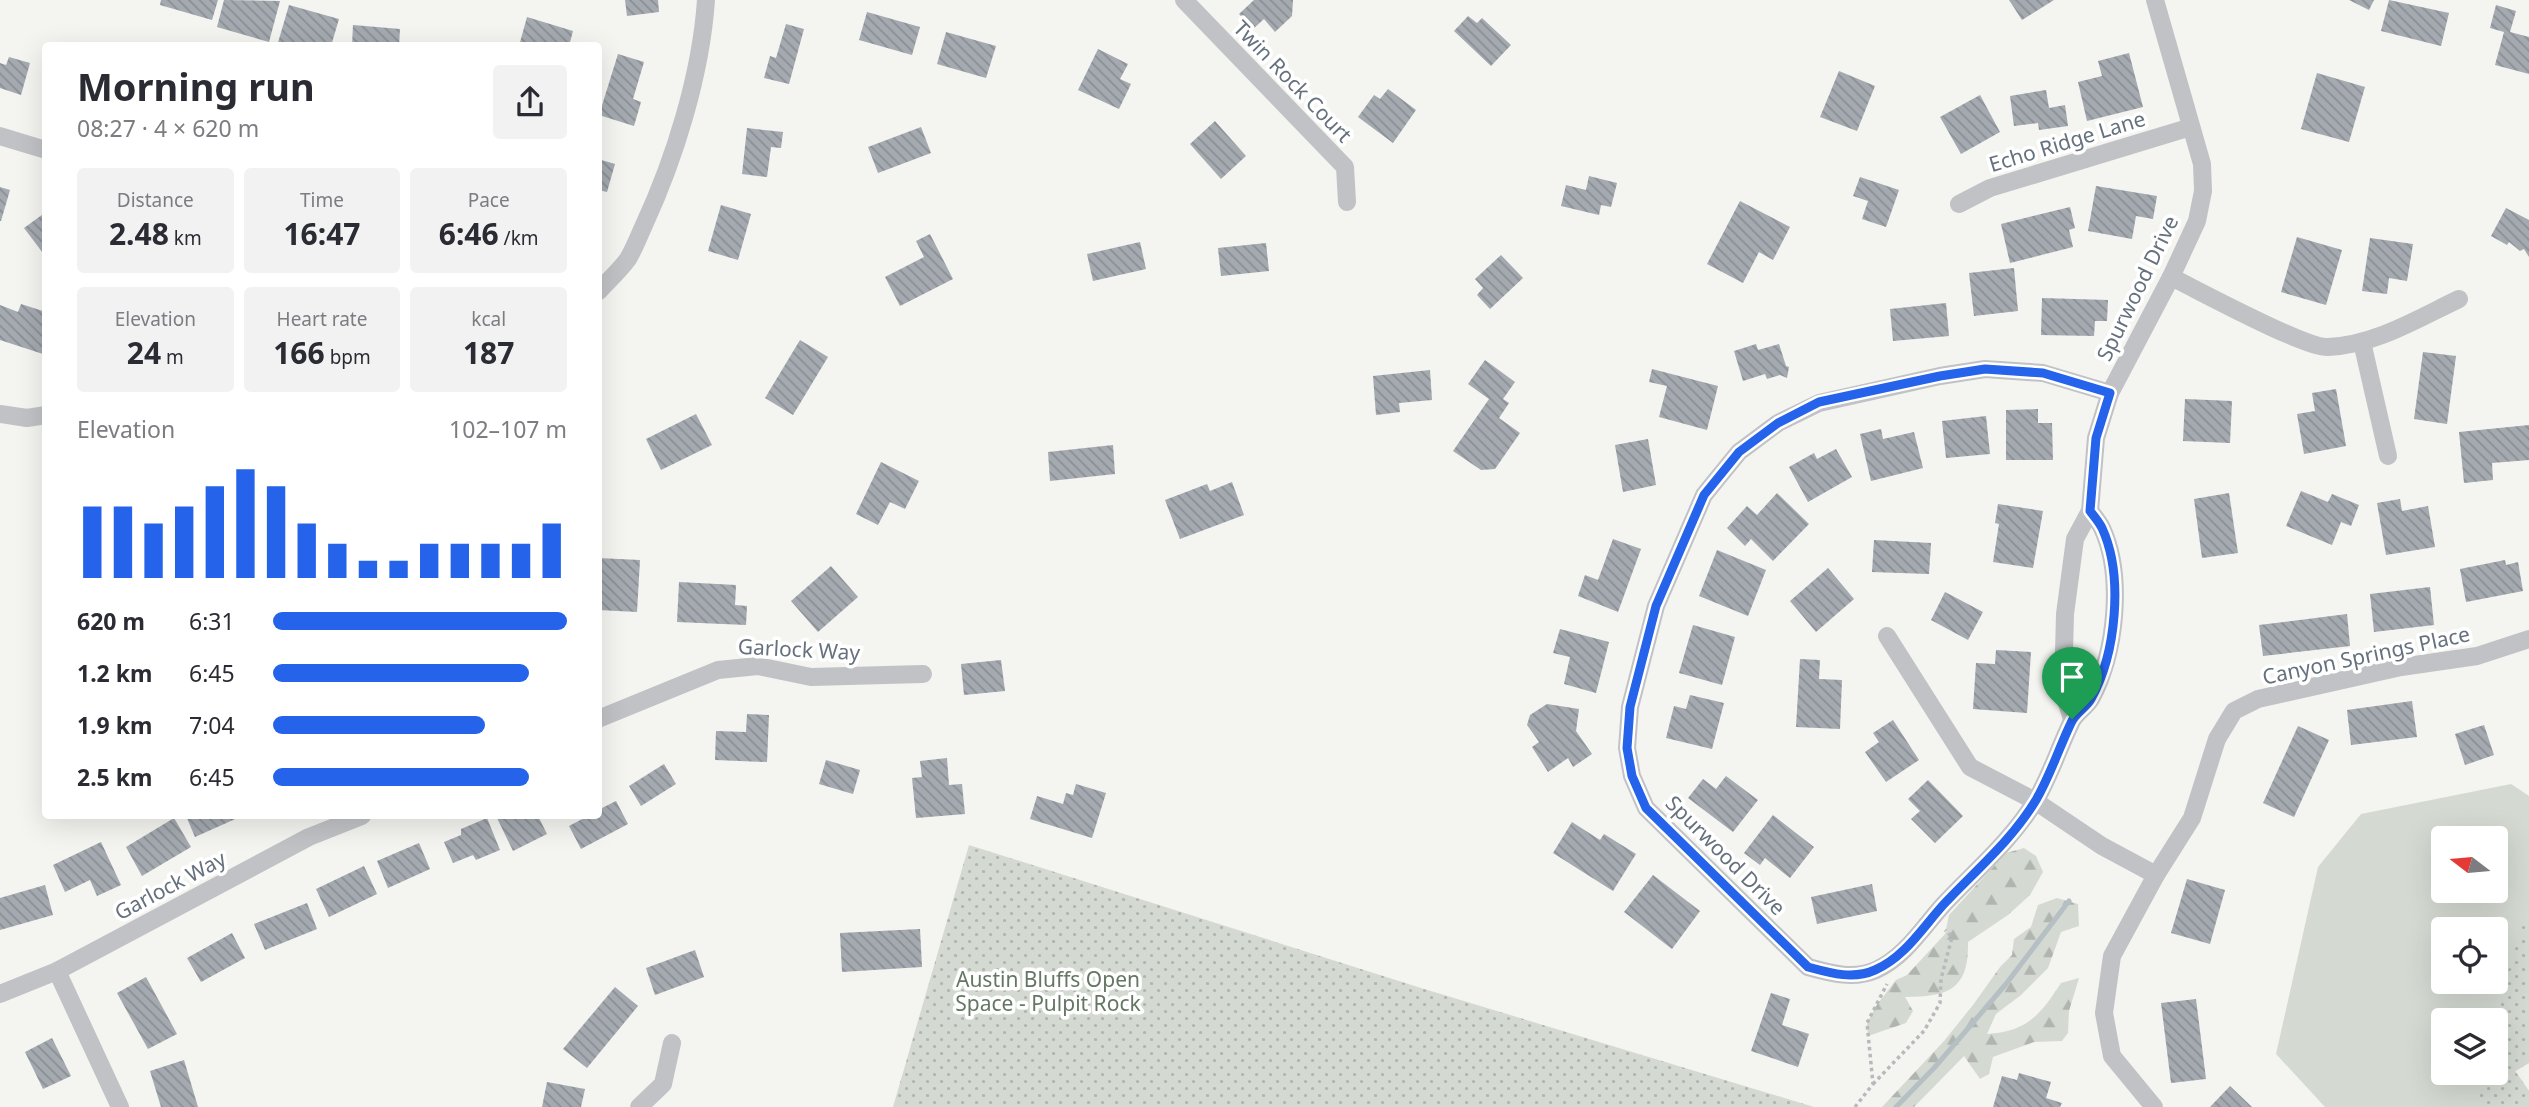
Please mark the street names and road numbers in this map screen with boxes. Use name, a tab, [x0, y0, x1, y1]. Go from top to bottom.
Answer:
street label: Twin Rock Court	[1228, 14, 1359, 148]
street label: Echo Ridge Lane	[1985, 104, 2149, 178]
street label: Spurwood Drive	[2090, 211, 2184, 365]
street label: Canyon Springs Place	[2260, 619, 2472, 691]
street label: Garlock Way	[737, 632, 861, 666]
street label: Spurwood Drive	[1660, 789, 1792, 921]
street label: Garlock Way	[109, 844, 231, 926]

